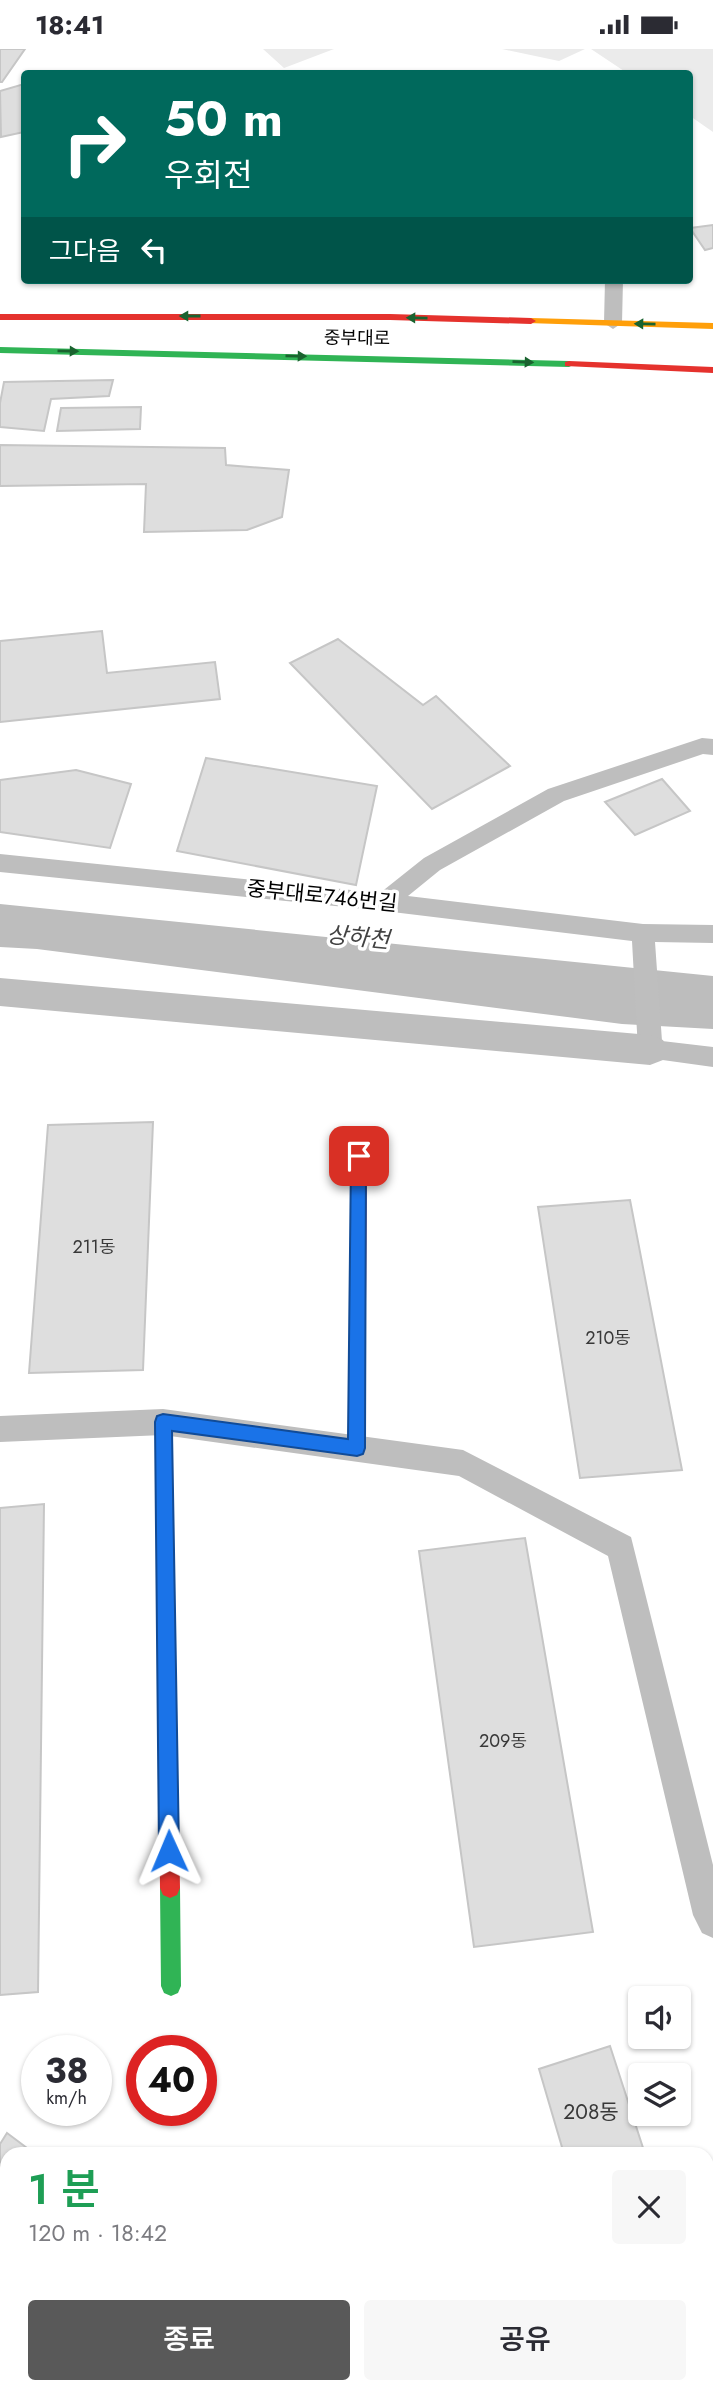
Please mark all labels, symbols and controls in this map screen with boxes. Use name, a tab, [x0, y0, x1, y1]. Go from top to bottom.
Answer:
text: 18:41	[35, 6, 104, 44]
text: 50 m	[164, 84, 283, 154]
icon: right	[49, 98, 140, 189]
text: 우회전	[164, 152, 252, 198]
icon: left	[135, 231, 173, 269]
text: 그다음	[49, 232, 121, 270]
one-way arrow	[179, 310, 201, 322]
one-way arrow	[406, 312, 428, 324]
one-way arrow	[634, 318, 656, 329]
street label: 중부대로	[324, 324, 390, 352]
one-way arrow	[57, 345, 79, 356]
one-way arrow	[285, 350, 307, 362]
one-way arrow	[512, 356, 534, 367]
street label: 중부대로746번길	[245, 873, 399, 919]
water label: 상하천	[325, 917, 394, 957]
pin	[329, 1126, 389, 1186]
icon: arrive	[340, 1137, 378, 1175]
house number: 211동	[72, 1234, 116, 1260]
house number: 210동	[585, 1325, 631, 1351]
house number: 209동	[479, 1728, 527, 1754]
position arrow	[132, 1814, 206, 1888]
map controls	[628, 1986, 691, 2126]
button: sound	[628, 1986, 691, 2049]
speed limit sign: 40	[126, 2035, 217, 2126]
text: 38	[45, 2046, 88, 2096]
button: layers	[628, 2063, 691, 2126]
text: km/h	[46, 2085, 87, 2111]
house number: 208동	[563, 2097, 619, 2127]
text: 1 분	[28, 2159, 100, 2220]
button: close	[612, 2170, 686, 2244]
text: 120 m · 18:42	[28, 2216, 167, 2250]
button: 종료	[28, 2300, 350, 2380]
button: 공유	[364, 2300, 686, 2380]

